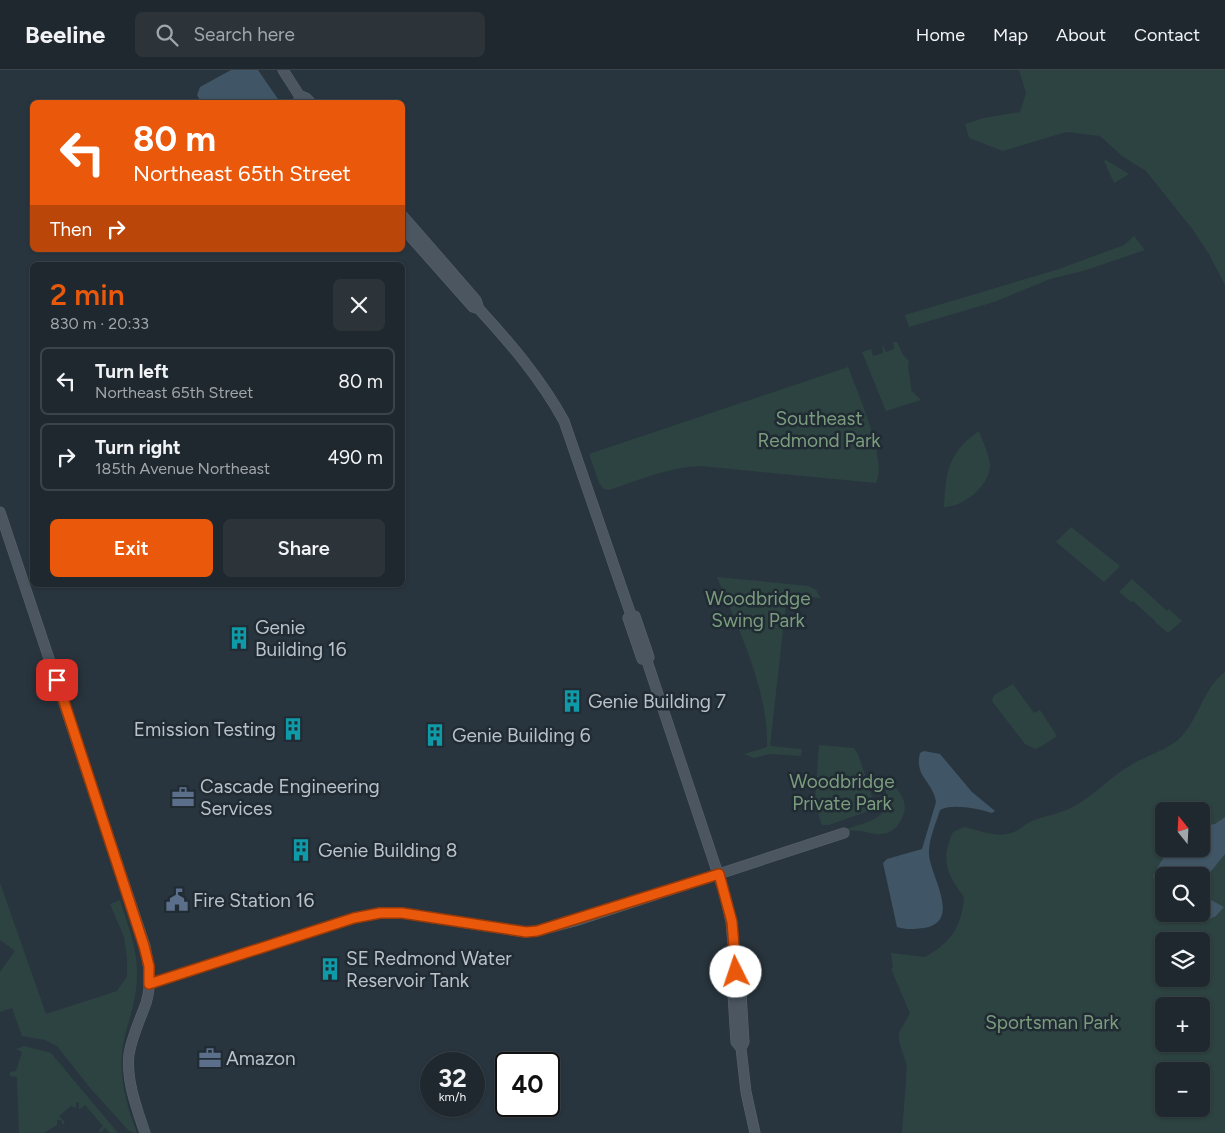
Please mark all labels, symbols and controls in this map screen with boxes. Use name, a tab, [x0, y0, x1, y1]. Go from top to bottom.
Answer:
search box	[135, 12, 485, 57]
text: Beeline	[25, 20, 105, 49]
icon: search	[153, 21, 181, 49]
text: Search here	[193, 23, 295, 46]
text: Home	[916, 24, 965, 46]
text: Map	[993, 24, 1028, 46]
text: About	[1056, 24, 1106, 46]
text: Contact	[1134, 24, 1200, 46]
text: 80 m	[133, 118, 216, 160]
icon: left	[50, 120, 115, 185]
text: Northeast 65th Street	[133, 160, 351, 187]
icon: right	[102, 215, 130, 243]
text: Then	[50, 218, 92, 241]
text: 2 min	[50, 276, 125, 313]
button: close	[333, 279, 385, 331]
text: 830 m · 20:33	[50, 314, 149, 333]
text: Turn left	[95, 360, 169, 383]
icon: left	[52, 367, 80, 395]
text: 80 m	[338, 370, 383, 393]
text: Northeast 65th Street	[95, 383, 253, 402]
park label: Southeast Redmond Park	[757, 407, 881, 452]
text: Turn right	[95, 436, 181, 459]
icon: right	[52, 443, 80, 471]
text: 490 m	[327, 446, 383, 469]
text: 185th Avenue Northeast	[95, 459, 270, 478]
button: Exit	[50, 519, 213, 577]
button: Share	[223, 519, 385, 577]
park label: Woodbridge Swing Park	[705, 587, 811, 632]
place label: Genie Building 16	[255, 616, 347, 661]
building icon: Genie Building 16	[226, 625, 252, 651]
pin	[36, 659, 78, 701]
icon: arrive	[43, 666, 71, 694]
building icon: Genie Building 7	[559, 688, 585, 714]
place label: Genie Building 7	[588, 690, 726, 713]
building icon: Emission Testing	[280, 716, 306, 742]
place label: Emission Testing	[134, 718, 276, 741]
building icon: Genie Building 6	[422, 722, 448, 748]
place label: Genie Building 6	[452, 724, 591, 747]
park label: Woodbridge Private Park	[789, 770, 895, 815]
place label: Cascade Engineering Services	[200, 775, 380, 820]
office icon: Cascade Engineering Services	[170, 784, 196, 810]
north arrow	[1155, 802, 1210, 858]
map controls	[1155, 802, 1210, 1117]
building icon: Genie Building 8	[288, 837, 314, 863]
place label: Genie Building 8	[318, 839, 457, 862]
button: search	[1155, 867, 1210, 922]
public building icon: Fire Station 16	[164, 887, 190, 913]
place label: Fire Station 16	[193, 889, 314, 912]
button: layers	[1155, 932, 1210, 987]
position arrow	[709, 945, 761, 997]
place label: SE Redmond Water Reservoir Tank	[346, 947, 512, 992]
building icon: SE Redmond Water Reservoir Tank	[317, 956, 343, 982]
button: +	[1155, 997, 1210, 1052]
park label: Sportsman Park	[985, 1011, 1120, 1034]
office icon: Amazon	[197, 1045, 223, 1071]
place label: Amazon	[226, 1047, 296, 1070]
speed limit sign: 40	[495, 1052, 560, 1117]
button: −	[1155, 1062, 1210, 1117]
text: 32	[438, 1063, 467, 1093]
text: km/h	[439, 1090, 466, 1104]

